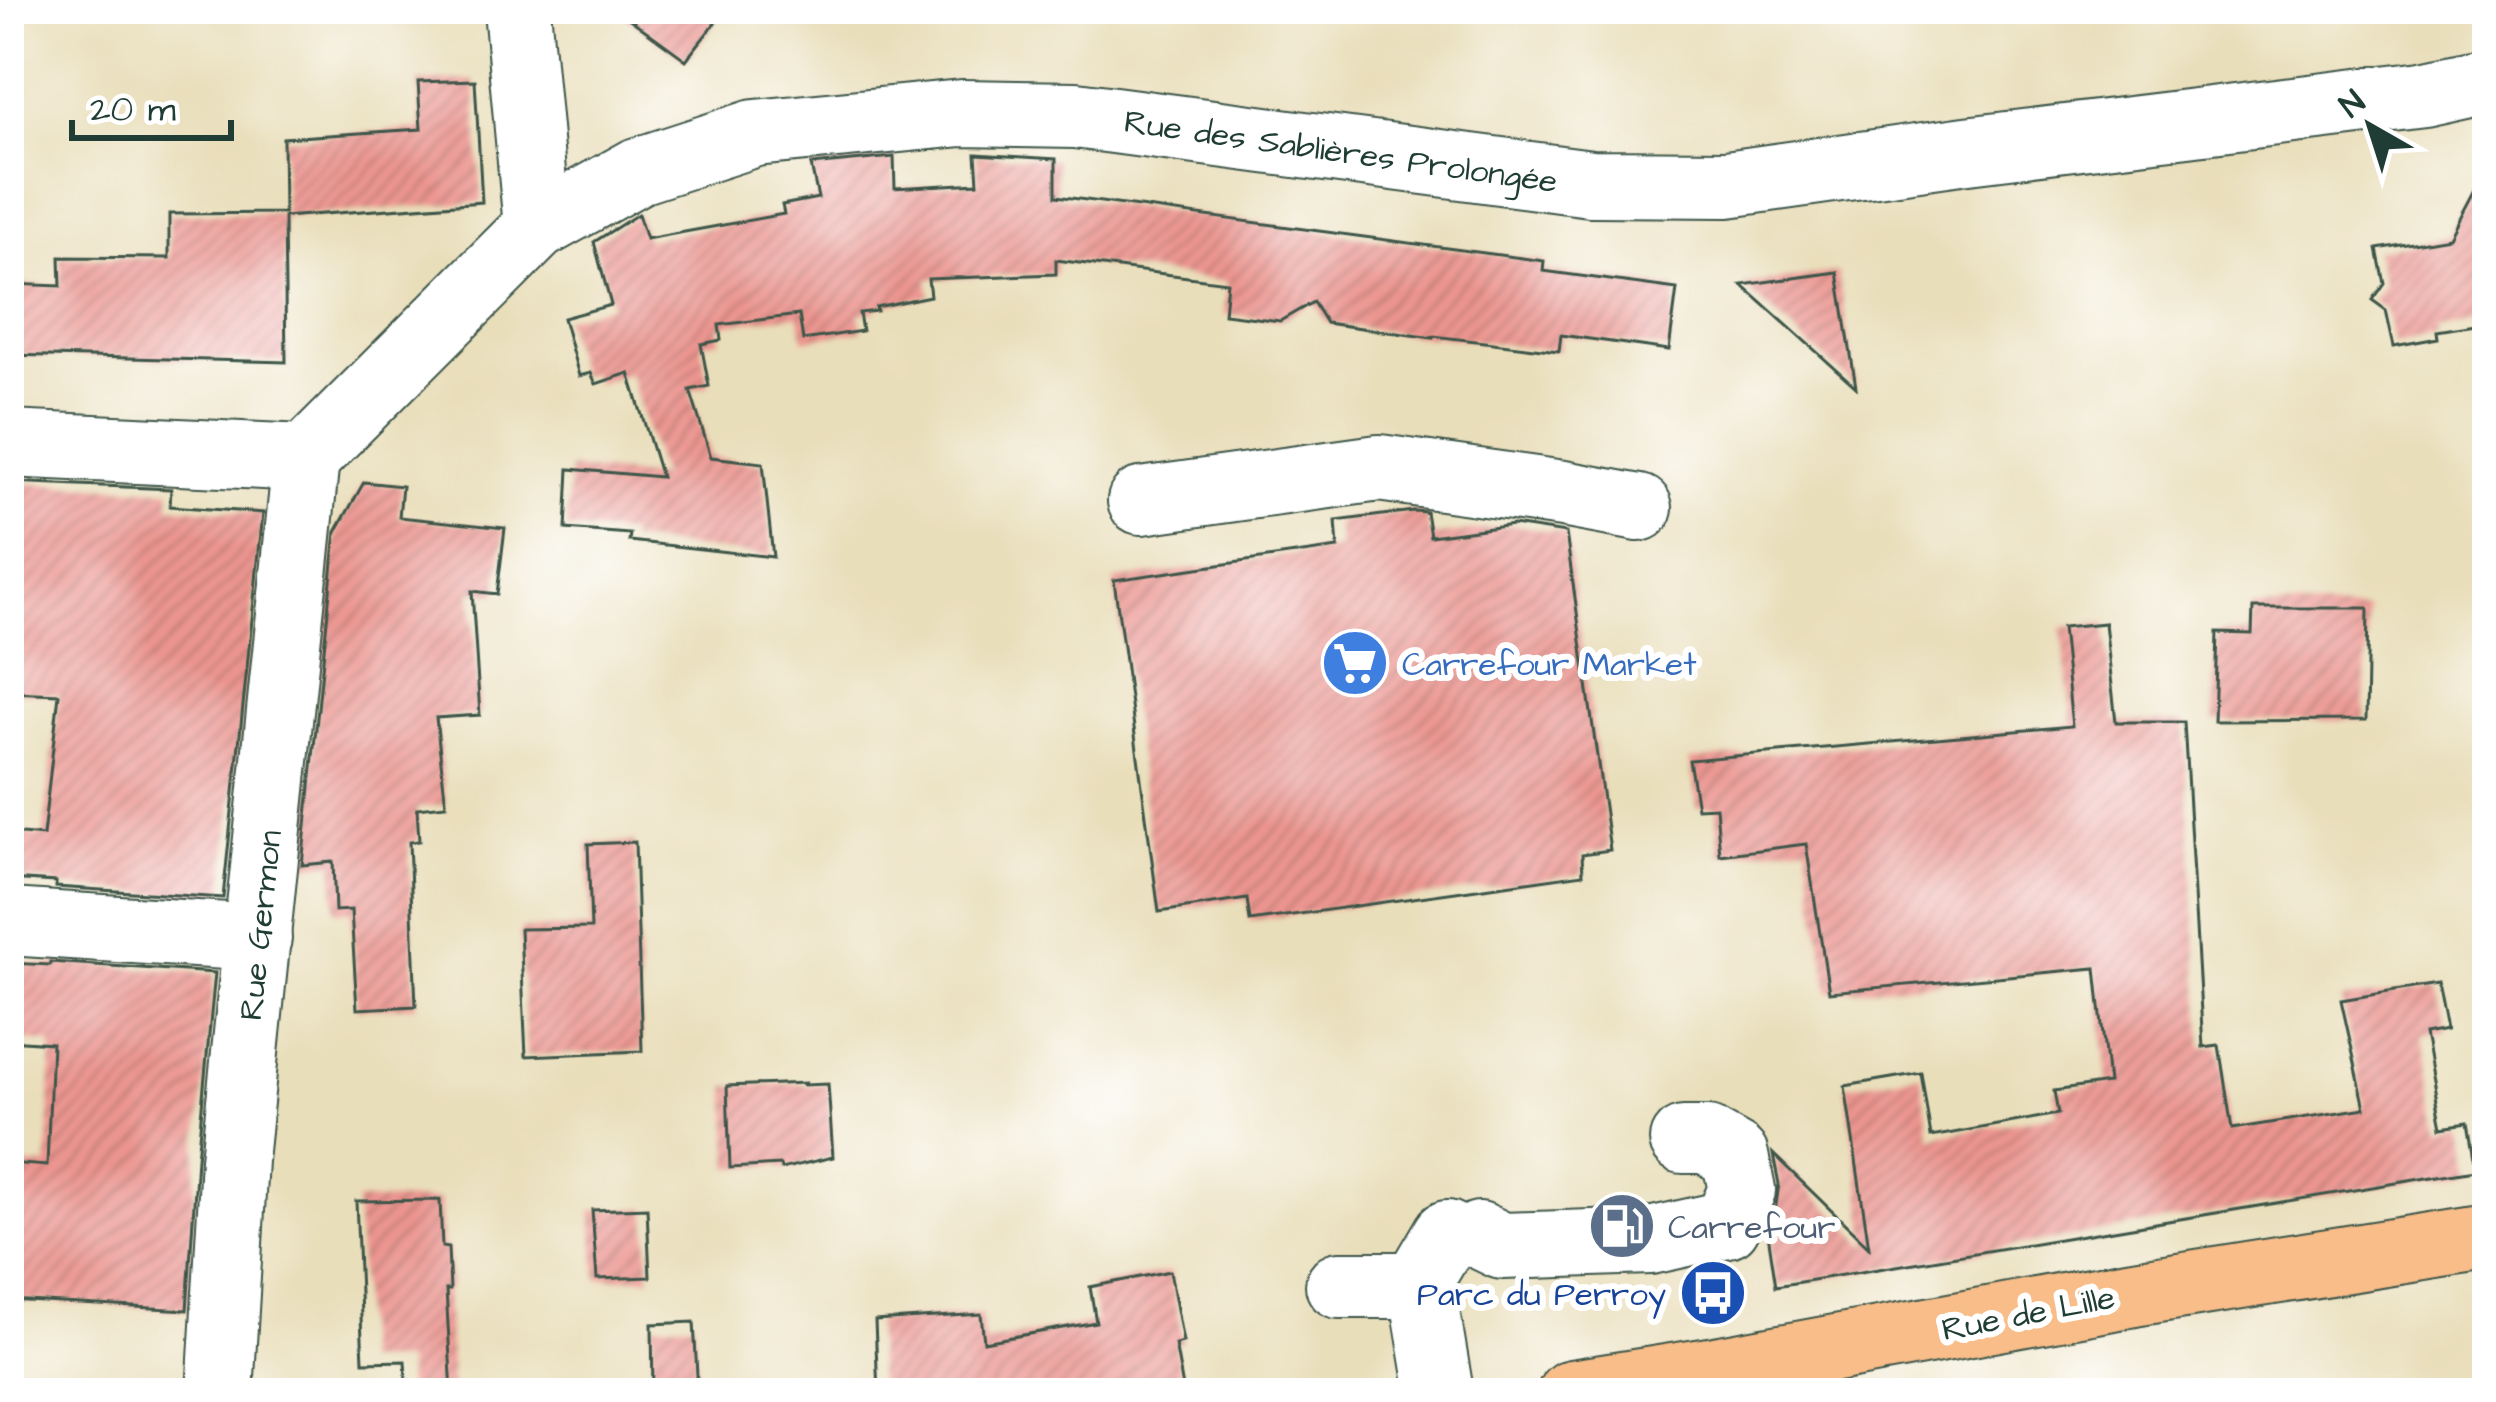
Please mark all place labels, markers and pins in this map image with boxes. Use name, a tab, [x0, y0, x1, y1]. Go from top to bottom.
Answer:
supermarket icon: Carrefour Market	[1320, 628, 1390, 698]
place label: Carrefour Market	[1402, 642, 1697, 688]
fuel station icon: Carrefour	[1587, 1191, 1657, 1261]
place label: Carrefour	[1668, 1205, 1836, 1251]
bus stop icon: Parc du Perroy	[1678, 1258, 1748, 1328]
place label: Parc du Perroy	[1417, 1272, 1666, 1319]

